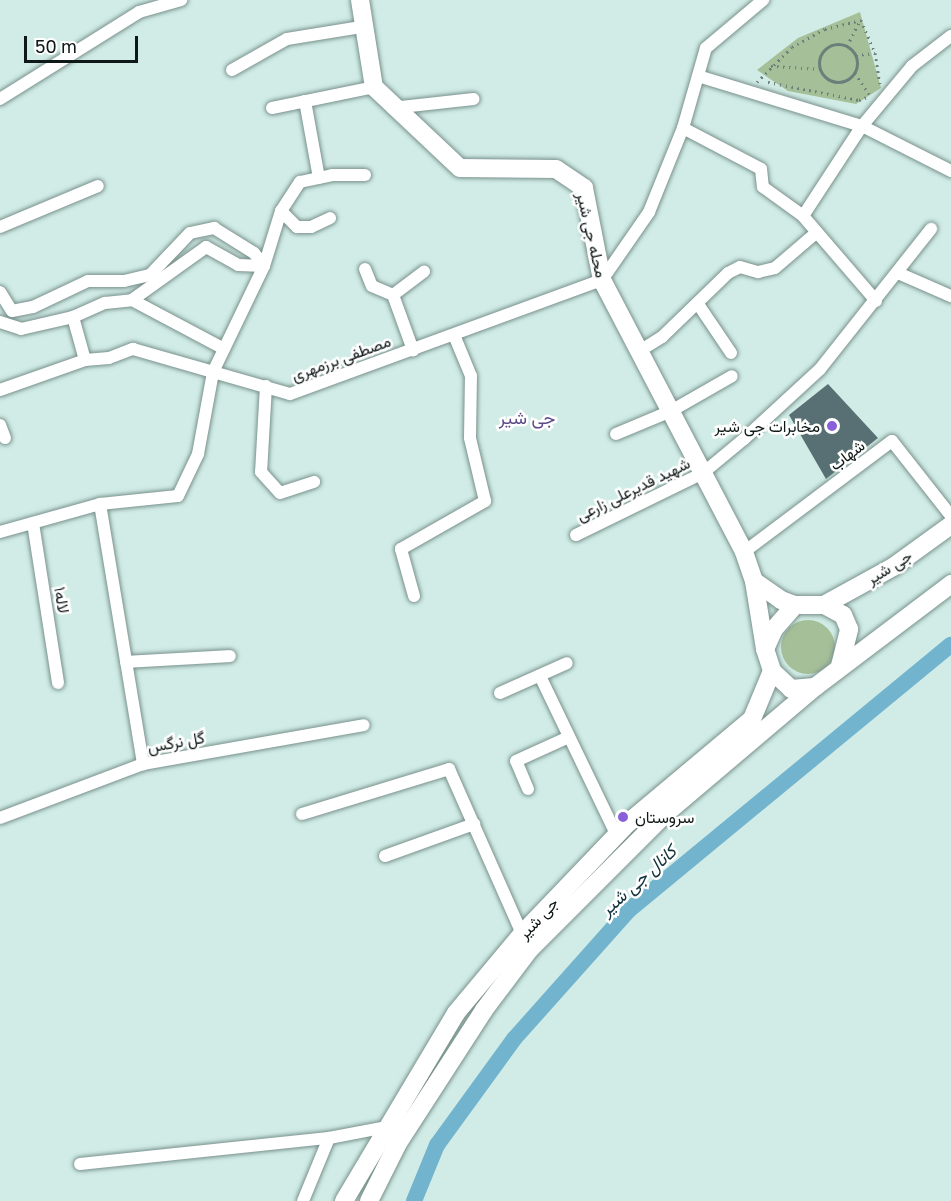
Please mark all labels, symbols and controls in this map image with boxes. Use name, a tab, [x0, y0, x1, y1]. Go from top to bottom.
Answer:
scale bar	[27, 24, 141, 62]
text: 50 m	[35, 35, 77, 57]
street label: محله جی شیر	[573, 190, 611, 280]
street label: مصطفی برزمهری	[289, 331, 393, 385]
district label: جی شیر	[499, 406, 555, 428]
place label: مخابرات جی شیر	[715, 416, 820, 436]
marker: مخابرات جی شیر	[825, 419, 839, 433]
street label: شهاب	[826, 436, 868, 474]
street label: شهید قدیرعلی زارعی	[573, 453, 693, 525]
street label: جی شیر	[863, 546, 915, 588]
street label: لاله۱	[50, 585, 74, 615]
street label: گل نرگس	[146, 728, 206, 756]
place label: سروستان	[635, 807, 694, 827]
marker: سروستان	[616, 810, 630, 824]
water label: کانال جی شیر	[595, 840, 681, 920]
street label: جی شیر	[514, 893, 562, 943]

